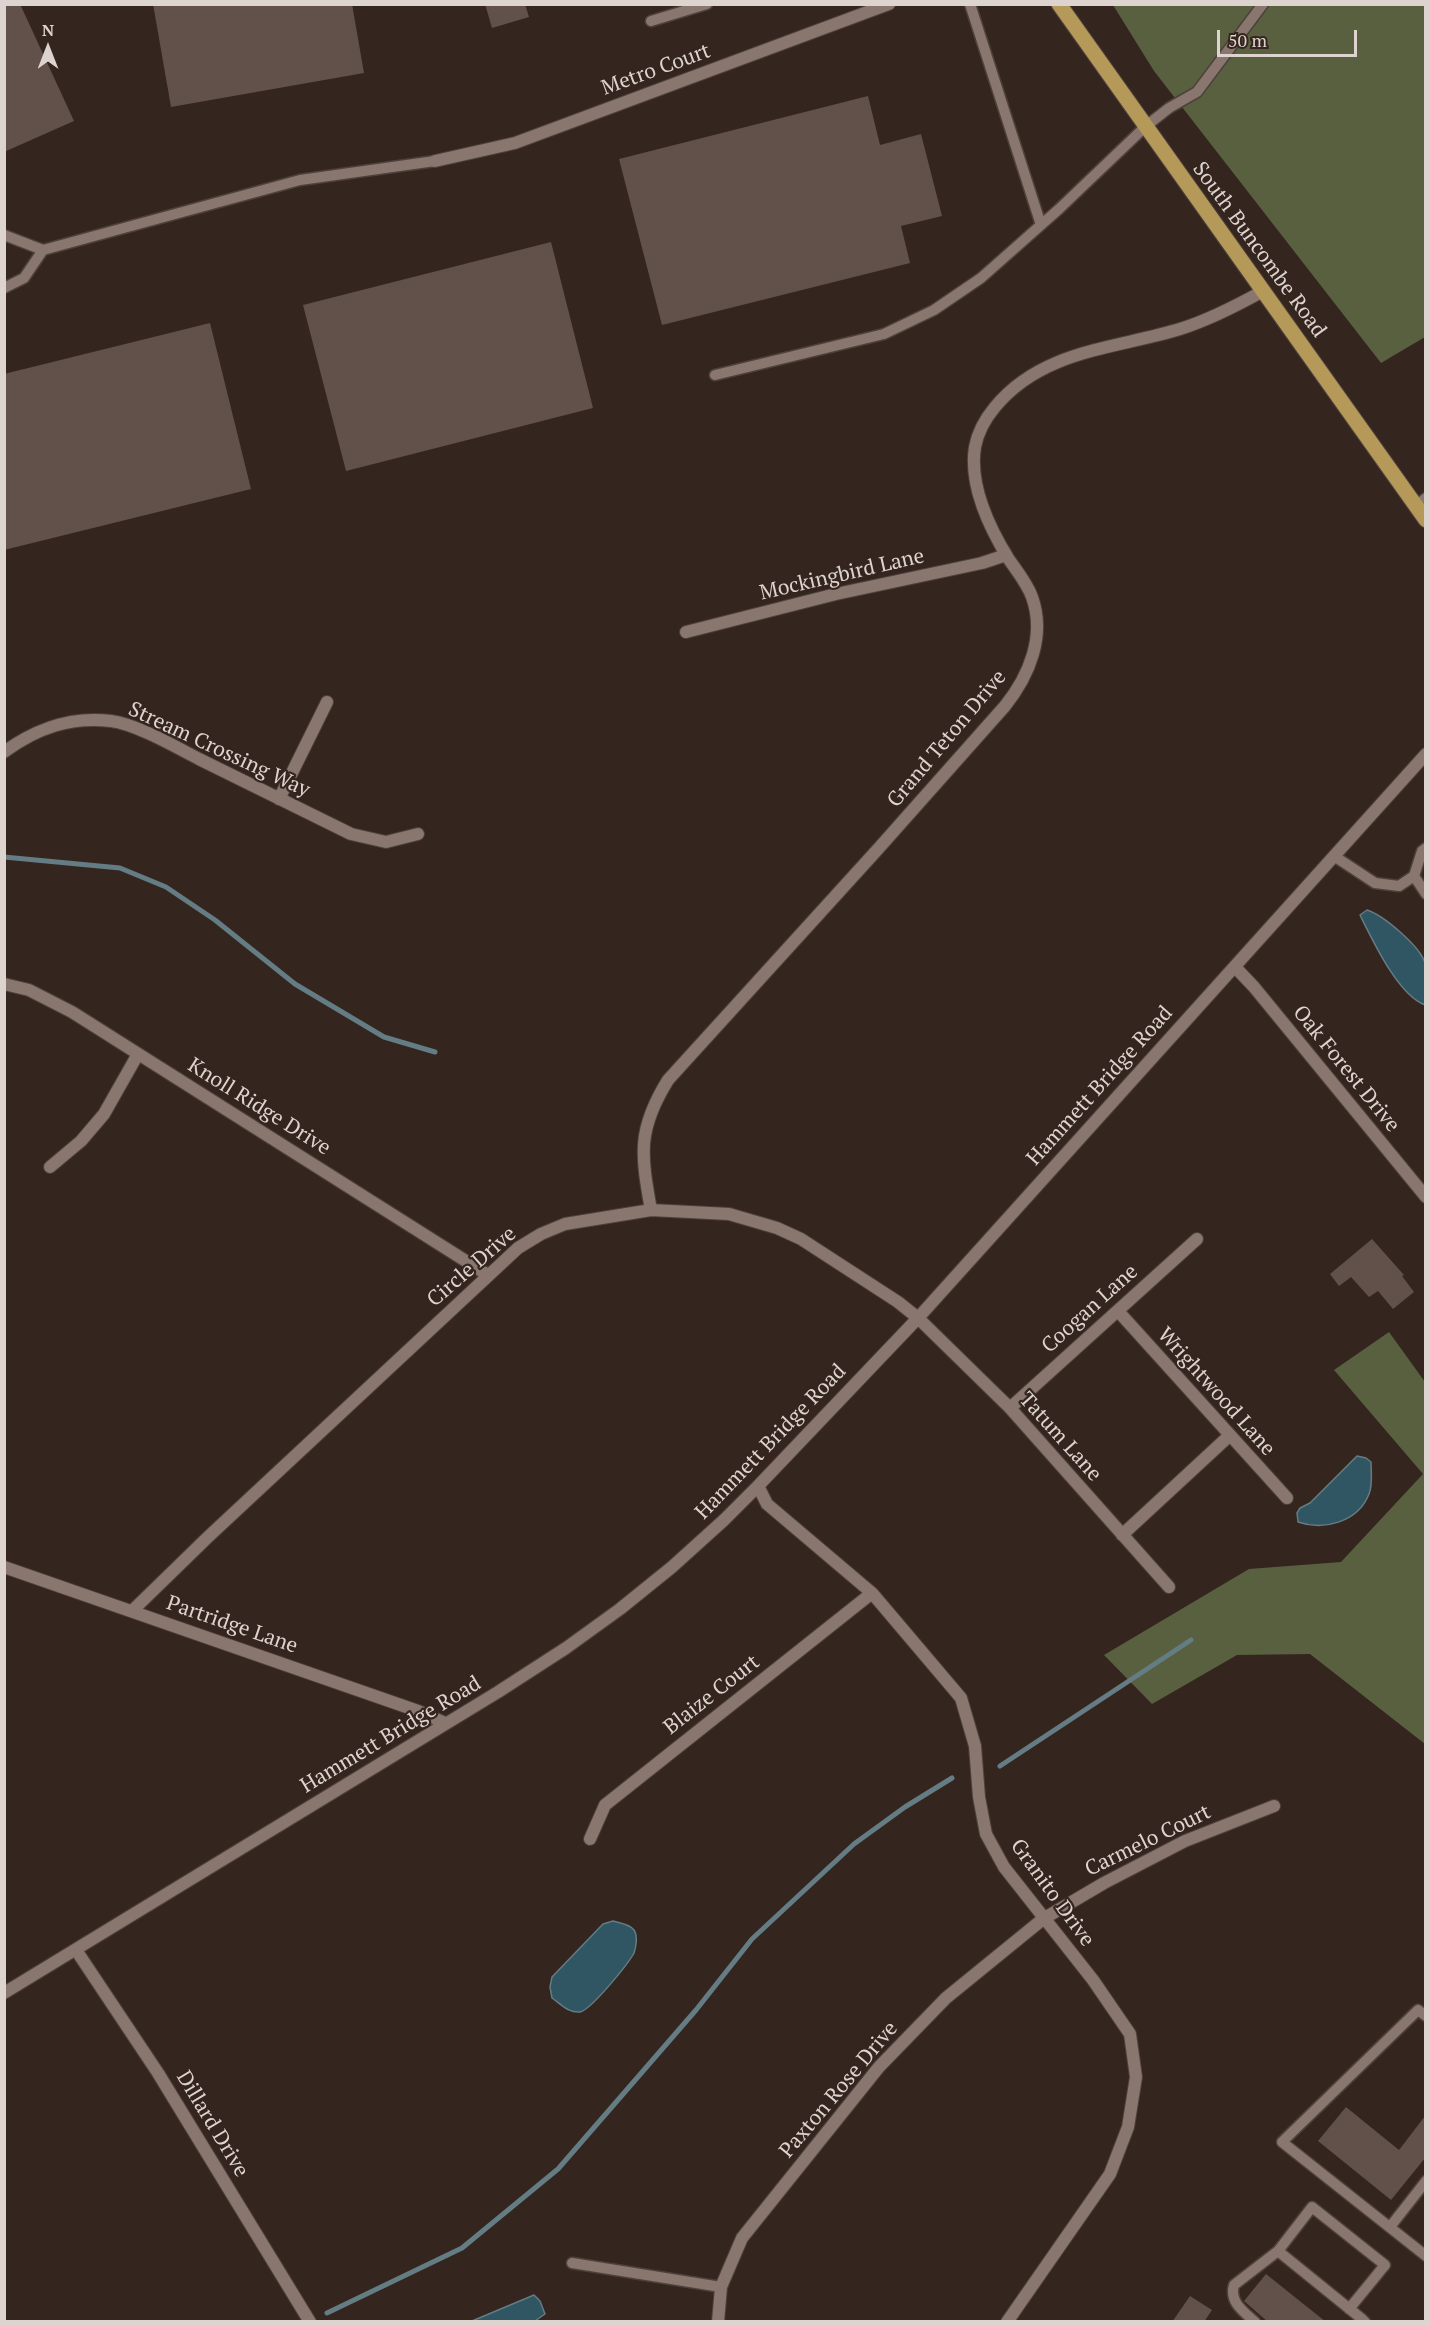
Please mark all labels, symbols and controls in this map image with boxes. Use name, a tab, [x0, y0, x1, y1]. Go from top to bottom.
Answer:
north arrow	[18, 18, 78, 78]
scale bar	[1220, 18, 1360, 56]
text: N	[42, 19, 54, 41]
text: 50 m	[1228, 28, 1267, 52]
street label: Metro Court	[598, 39, 714, 101]
street label: South Buncombe Road	[1187, 157, 1331, 343]
street label: Mockingbird Lane	[757, 544, 927, 606]
street label: Grand Teton Drive	[882, 665, 1012, 813]
street label: Stream Crossing Way	[124, 697, 314, 803]
street label: Hammett Bridge Road	[1022, 1001, 1178, 1171]
street label: Oak Forest Drive	[1287, 1001, 1405, 1137]
street label: Knoll Ridge Drive	[183, 1053, 335, 1161]
street label: Circle Drive	[422, 1221, 522, 1313]
street label: Coogan Lane	[1037, 1259, 1143, 1359]
street label: Wrightwood Lane	[1152, 1323, 1280, 1461]
street label: Hammett Bridge Road	[690, 1359, 852, 1525]
street label: Tatum Lane	[1013, 1387, 1107, 1487]
street label: Partridge Lane	[163, 1591, 301, 1659]
street label: Blaize Court	[659, 1650, 765, 1740]
street label: Hammett Bridge Road	[296, 1671, 486, 1799]
street label: Carmelo Court	[1081, 1800, 1215, 1882]
street label: Granito Drive	[1005, 1834, 1099, 1952]
street label: Paxton Rose Drive	[775, 2017, 903, 2163]
street label: Dillard Drive	[170, 2066, 254, 2182]

